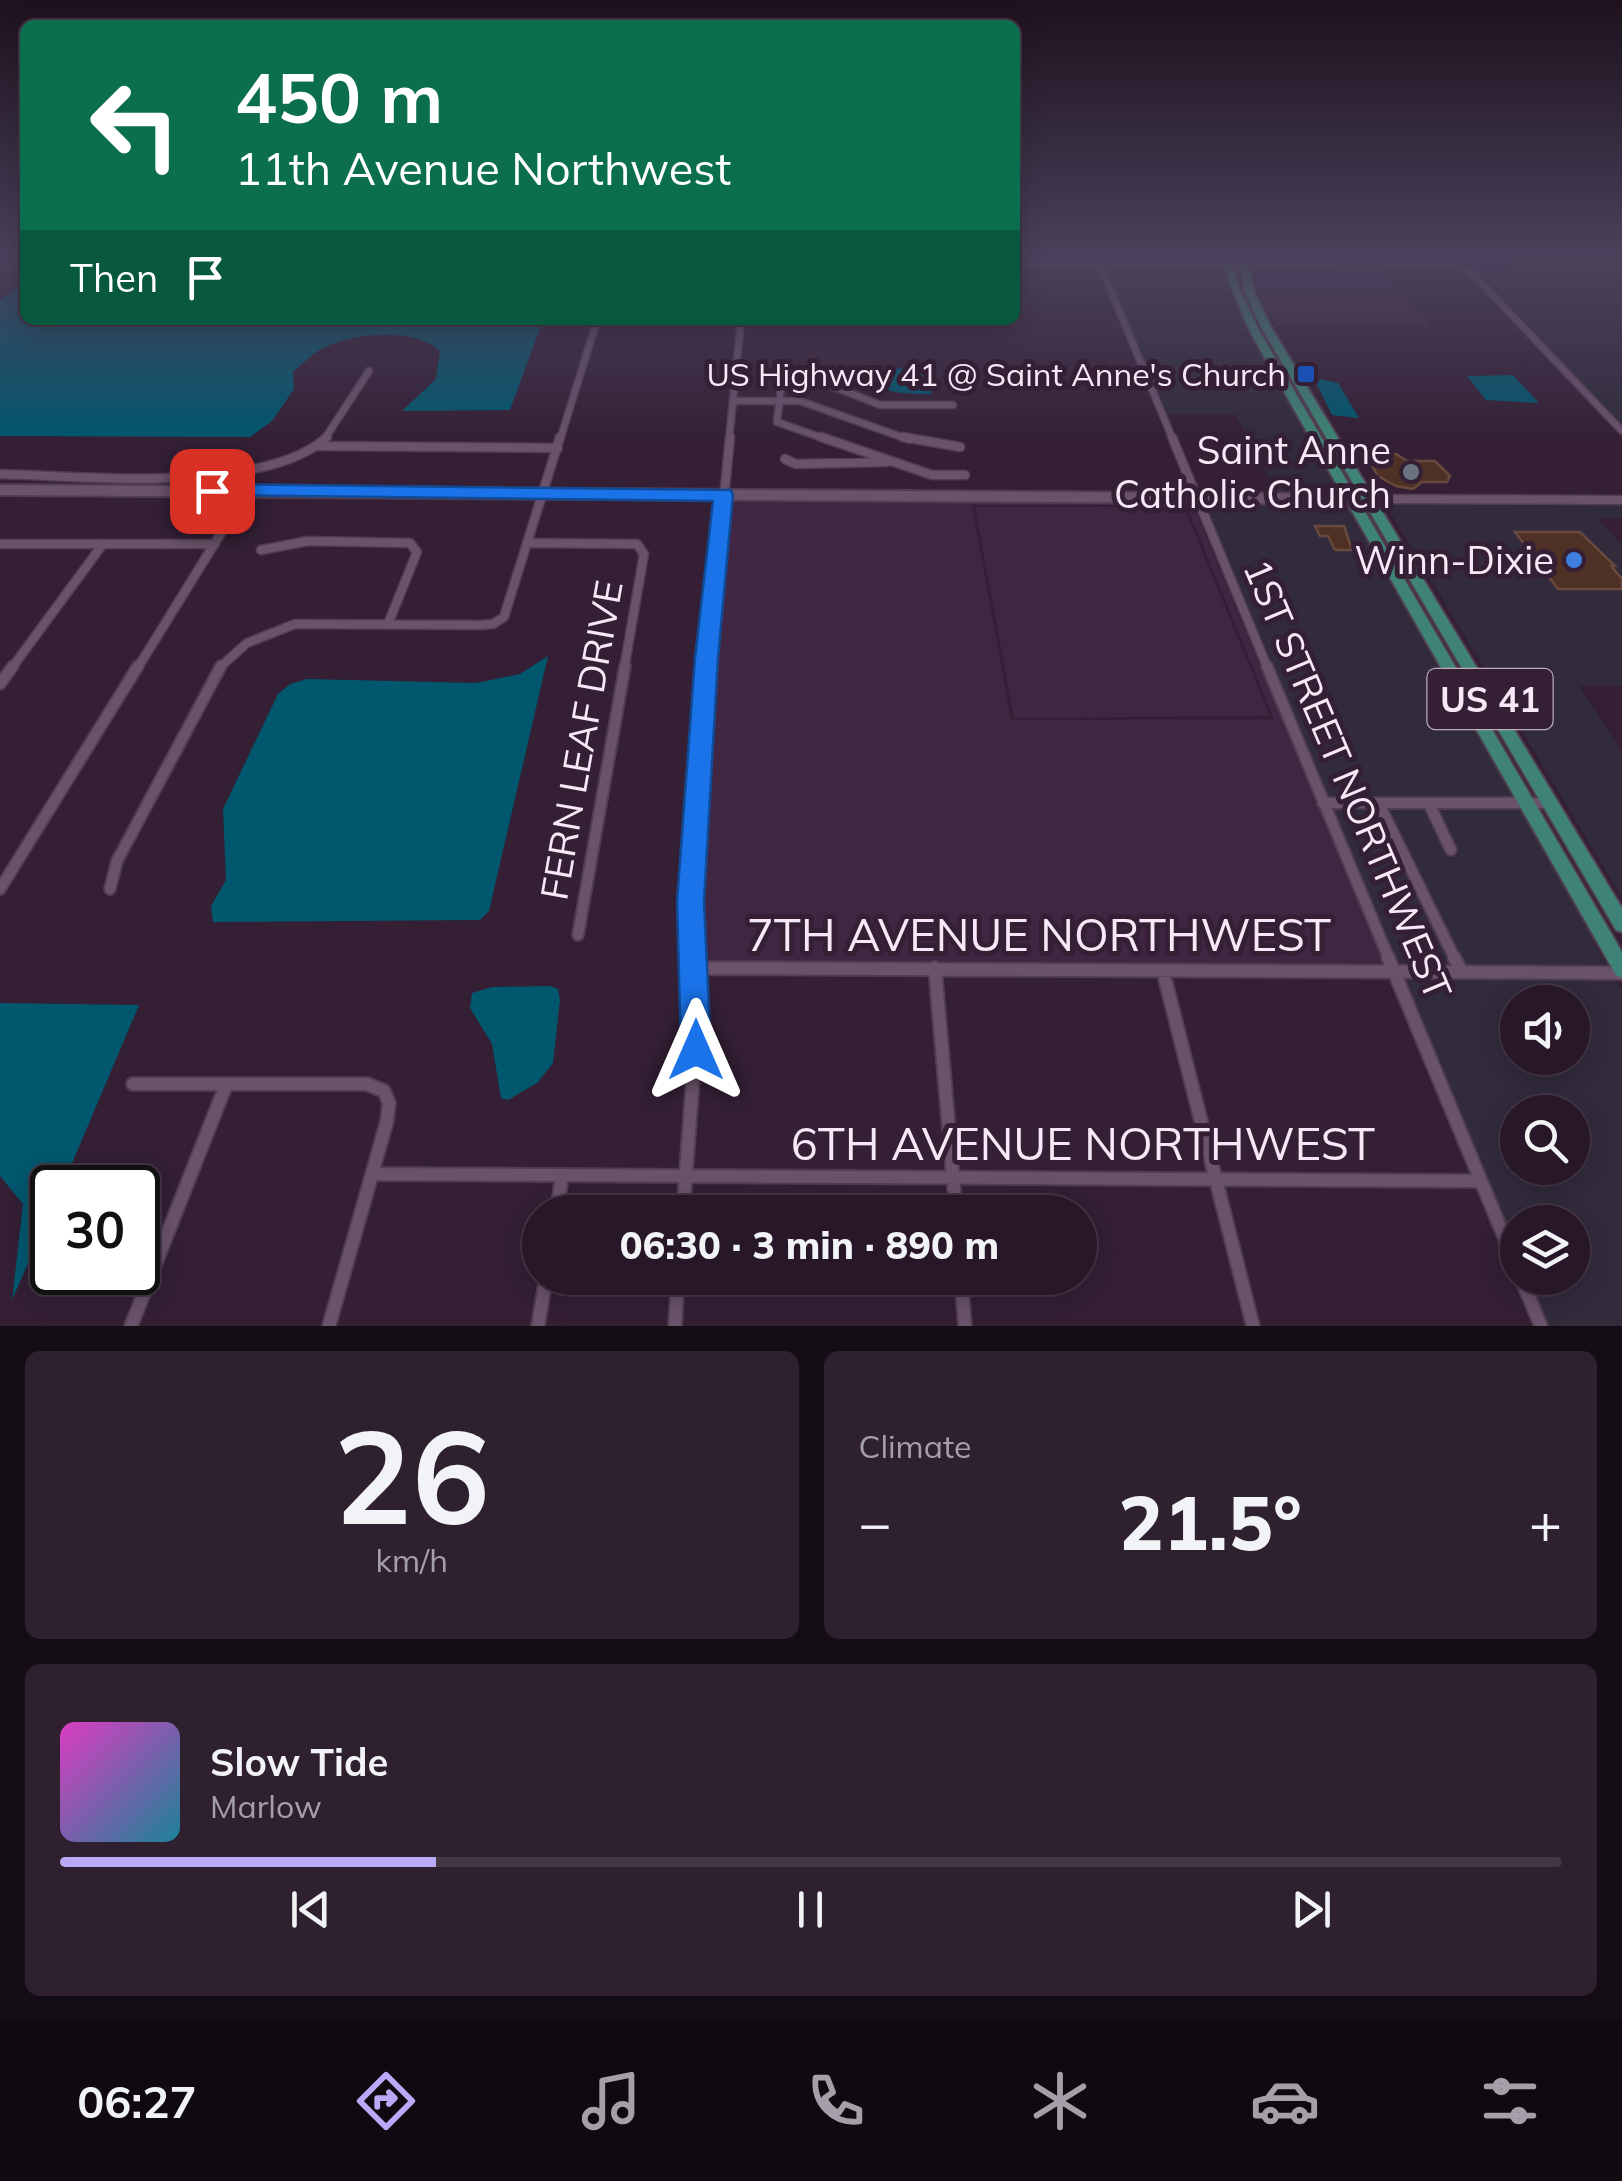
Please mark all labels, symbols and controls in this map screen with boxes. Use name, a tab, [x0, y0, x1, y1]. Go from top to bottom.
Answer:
text: 450 m	[235, 53, 443, 141]
icon: left	[70, 60, 200, 190]
text: 11th Avenue Northwest	[235, 140, 731, 196]
icon: arrive	[178, 250, 233, 305]
text: Then	[70, 254, 158, 302]
place label: US Highway 41 @ Saint Anne's Church	[706, 354, 1286, 394]
marker: US Highway 41 @ Saint Anne's Church	[1295, 363, 1317, 385]
place label: Saint Anne Catholic Church	[1114, 426, 1391, 518]
pin	[170, 449, 255, 534]
marker: Saint Anne Catholic Church	[1400, 461, 1422, 483]
icon: arrive	[185, 464, 240, 519]
place label: Winn-Dixie	[1354, 536, 1554, 584]
marker: Winn-Dixie	[1563, 549, 1585, 571]
street label: 1ST STREET NORTHWEST	[1233, 552, 1463, 1006]
street label: FERN LEAF DRIVE	[529, 577, 633, 903]
road number: US 41	[1428, 669, 1552, 729]
street label: 7TH AVENUE NORTHWEST	[747, 906, 1331, 962]
map controls	[1500, 985, 1590, 1295]
button: sound	[1500, 985, 1590, 1075]
position arrow	[644, 998, 748, 1102]
button: search	[1500, 1095, 1590, 1185]
street label: 6TH AVENUE NORTHWEST	[791, 1115, 1375, 1171]
speed limit sign: 30	[30, 1165, 160, 1295]
button: layers	[1500, 1205, 1590, 1295]
text: 06:30 · 3 min · 890 m	[620, 1221, 999, 1269]
text: 26	[334, 1393, 490, 1557]
text: Climate	[859, 1426, 971, 1466]
text: 21.5°	[1119, 1475, 1302, 1569]
text: −	[859, 1488, 892, 1557]
text: +	[1529, 1488, 1562, 1557]
text: km/h	[376, 1540, 448, 1580]
text: Slow Tide	[210, 1738, 388, 1786]
text: Marlow	[210, 1786, 322, 1826]
icon: previous	[283, 1882, 338, 1937]
icon: pause	[783, 1882, 838, 1937]
icon: next	[1284, 1882, 1339, 1937]
icon: directions	[351, 2066, 421, 2136]
icon: music	[576, 2066, 646, 2136]
icon: phone	[801, 2066, 871, 2136]
icon: climate	[1025, 2066, 1095, 2136]
icon: car	[1250, 2066, 1320, 2136]
icon: filters	[1475, 2066, 1545, 2136]
text: 06:27	[77, 2073, 197, 2129]

